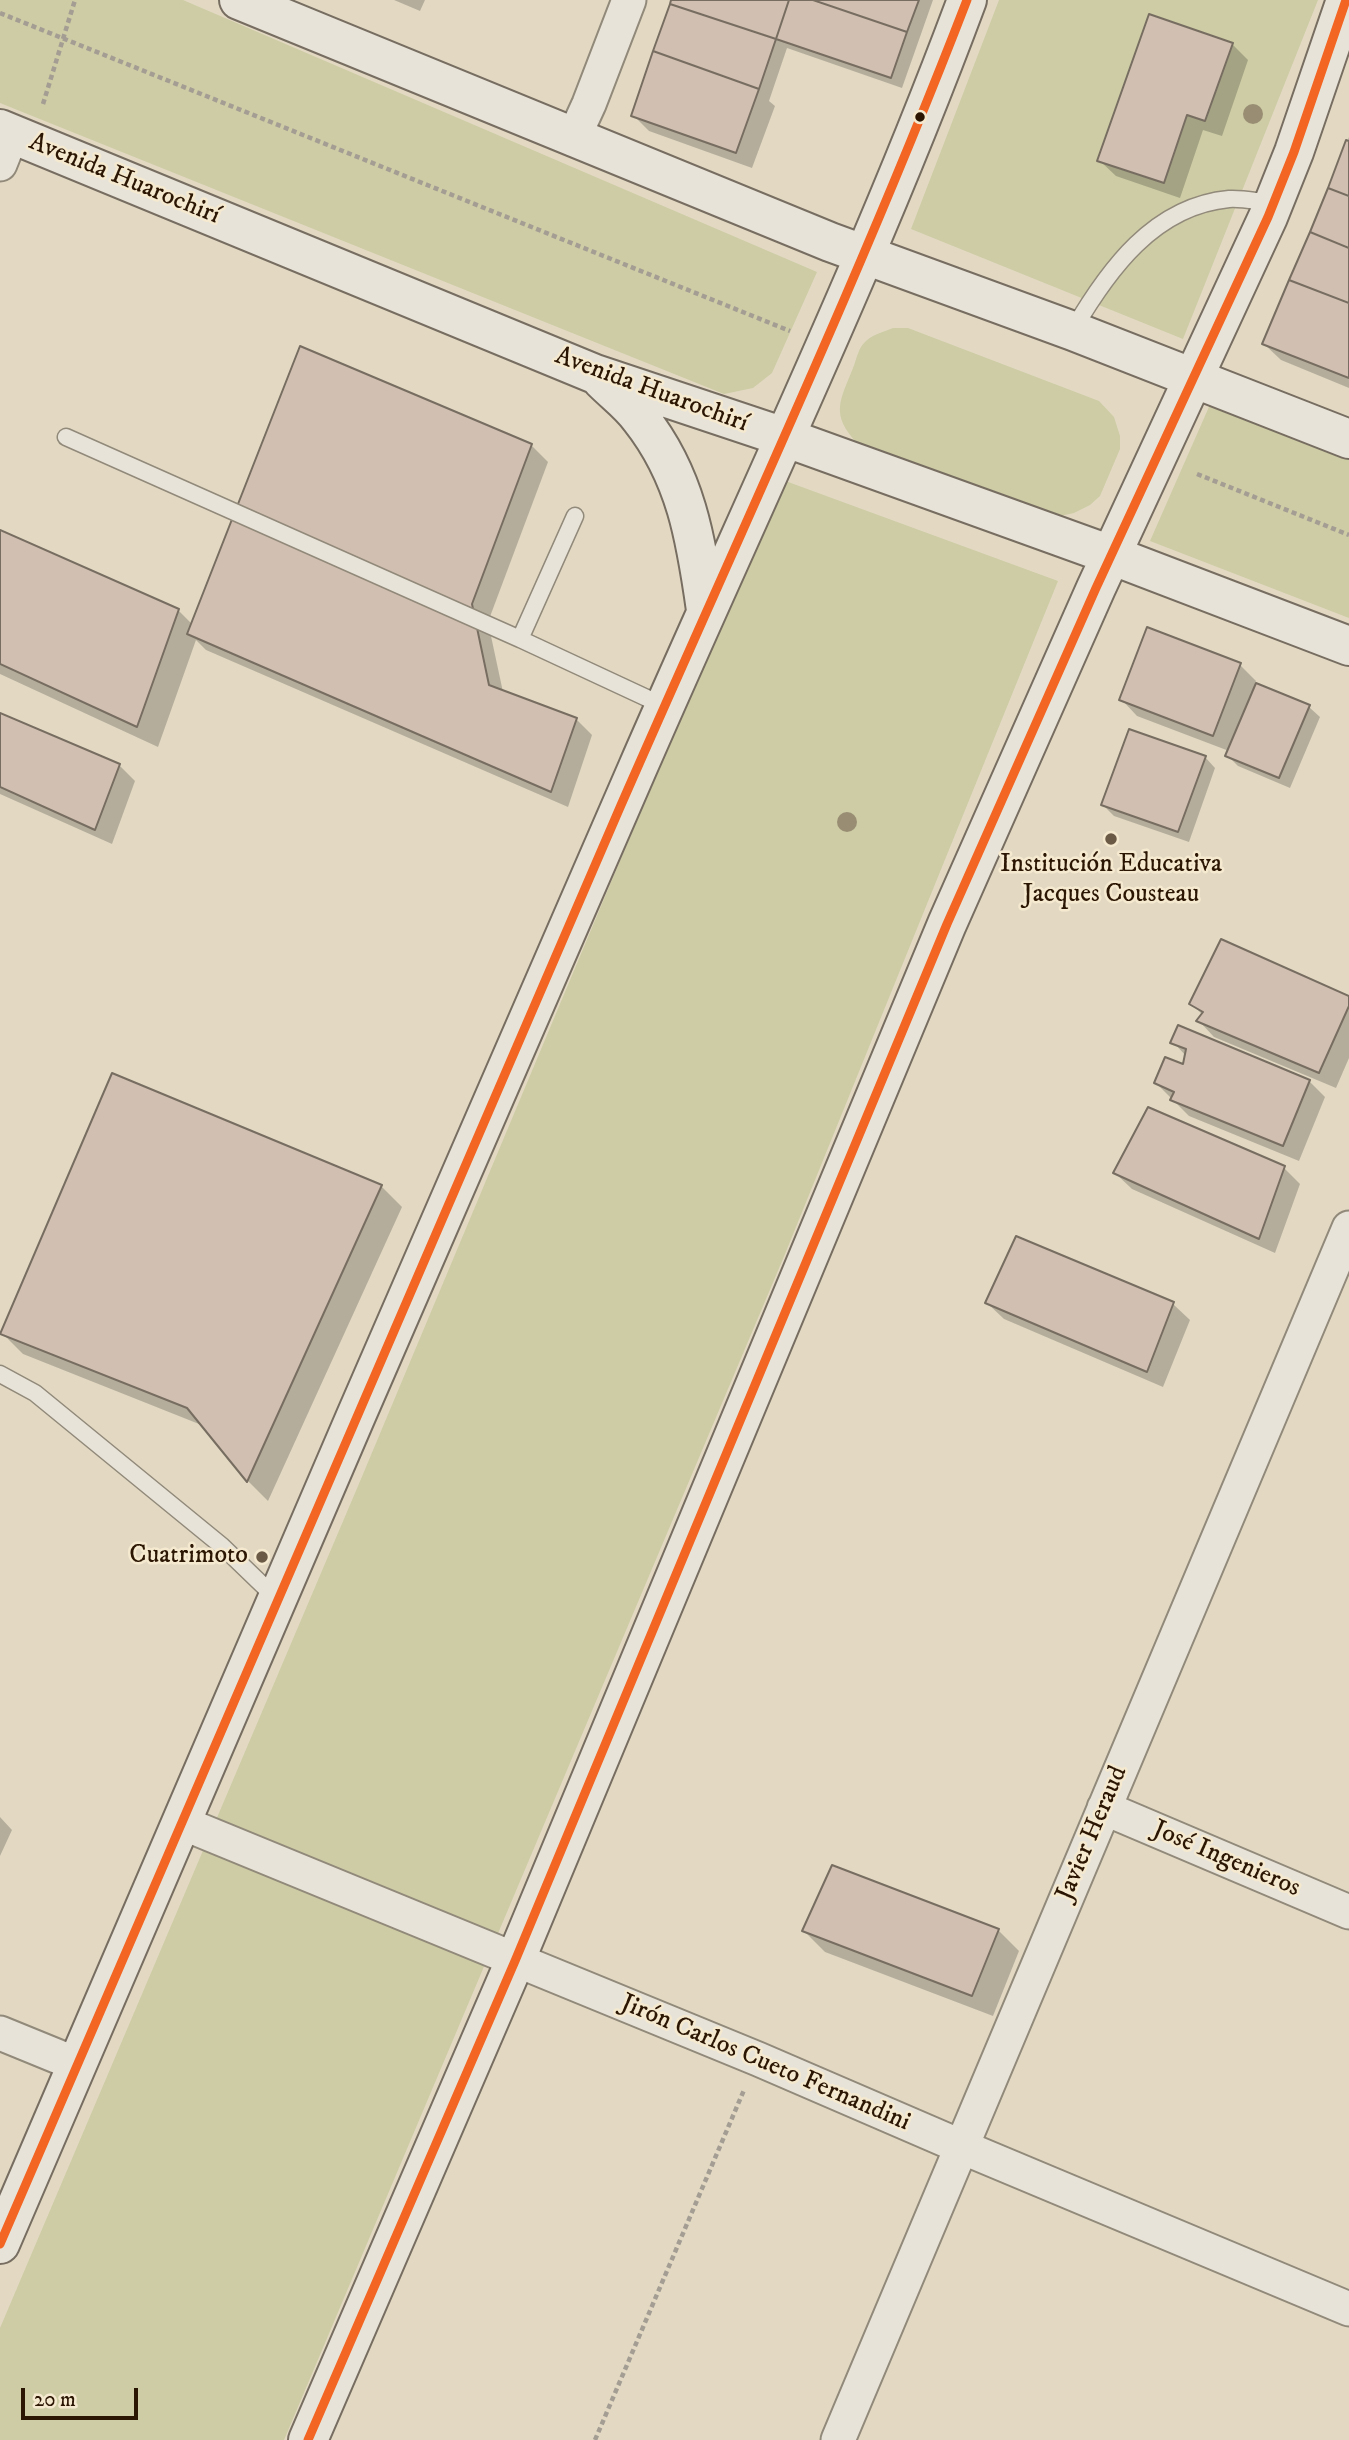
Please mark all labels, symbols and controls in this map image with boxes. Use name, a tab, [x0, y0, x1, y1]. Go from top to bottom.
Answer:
unlabelled marker	[913, 110, 927, 124]
street label: Avenida Huarochirí	[24, 127, 224, 233]
street label: Avenida Huarochirí	[550, 342, 752, 440]
marker: Institución Educativa Jacques Cousteau	[1103, 831, 1119, 847]
place label: Institución Educativa Jacques Cousteau	[1000, 850, 1222, 912]
place label: Cuatrimoto	[129, 1541, 248, 1573]
marker: Cuatrimoto	[254, 1549, 270, 1565]
street label: Javier Heraud	[1051, 1762, 1135, 1906]
street label: José Ingenieros	[1148, 1815, 1304, 1905]
street label: Jirón Carlos Cueto Fernandini	[616, 1989, 914, 2139]
scale bar	[24, 2374, 142, 2418]
text: 20 m	[34, 2387, 76, 2413]

